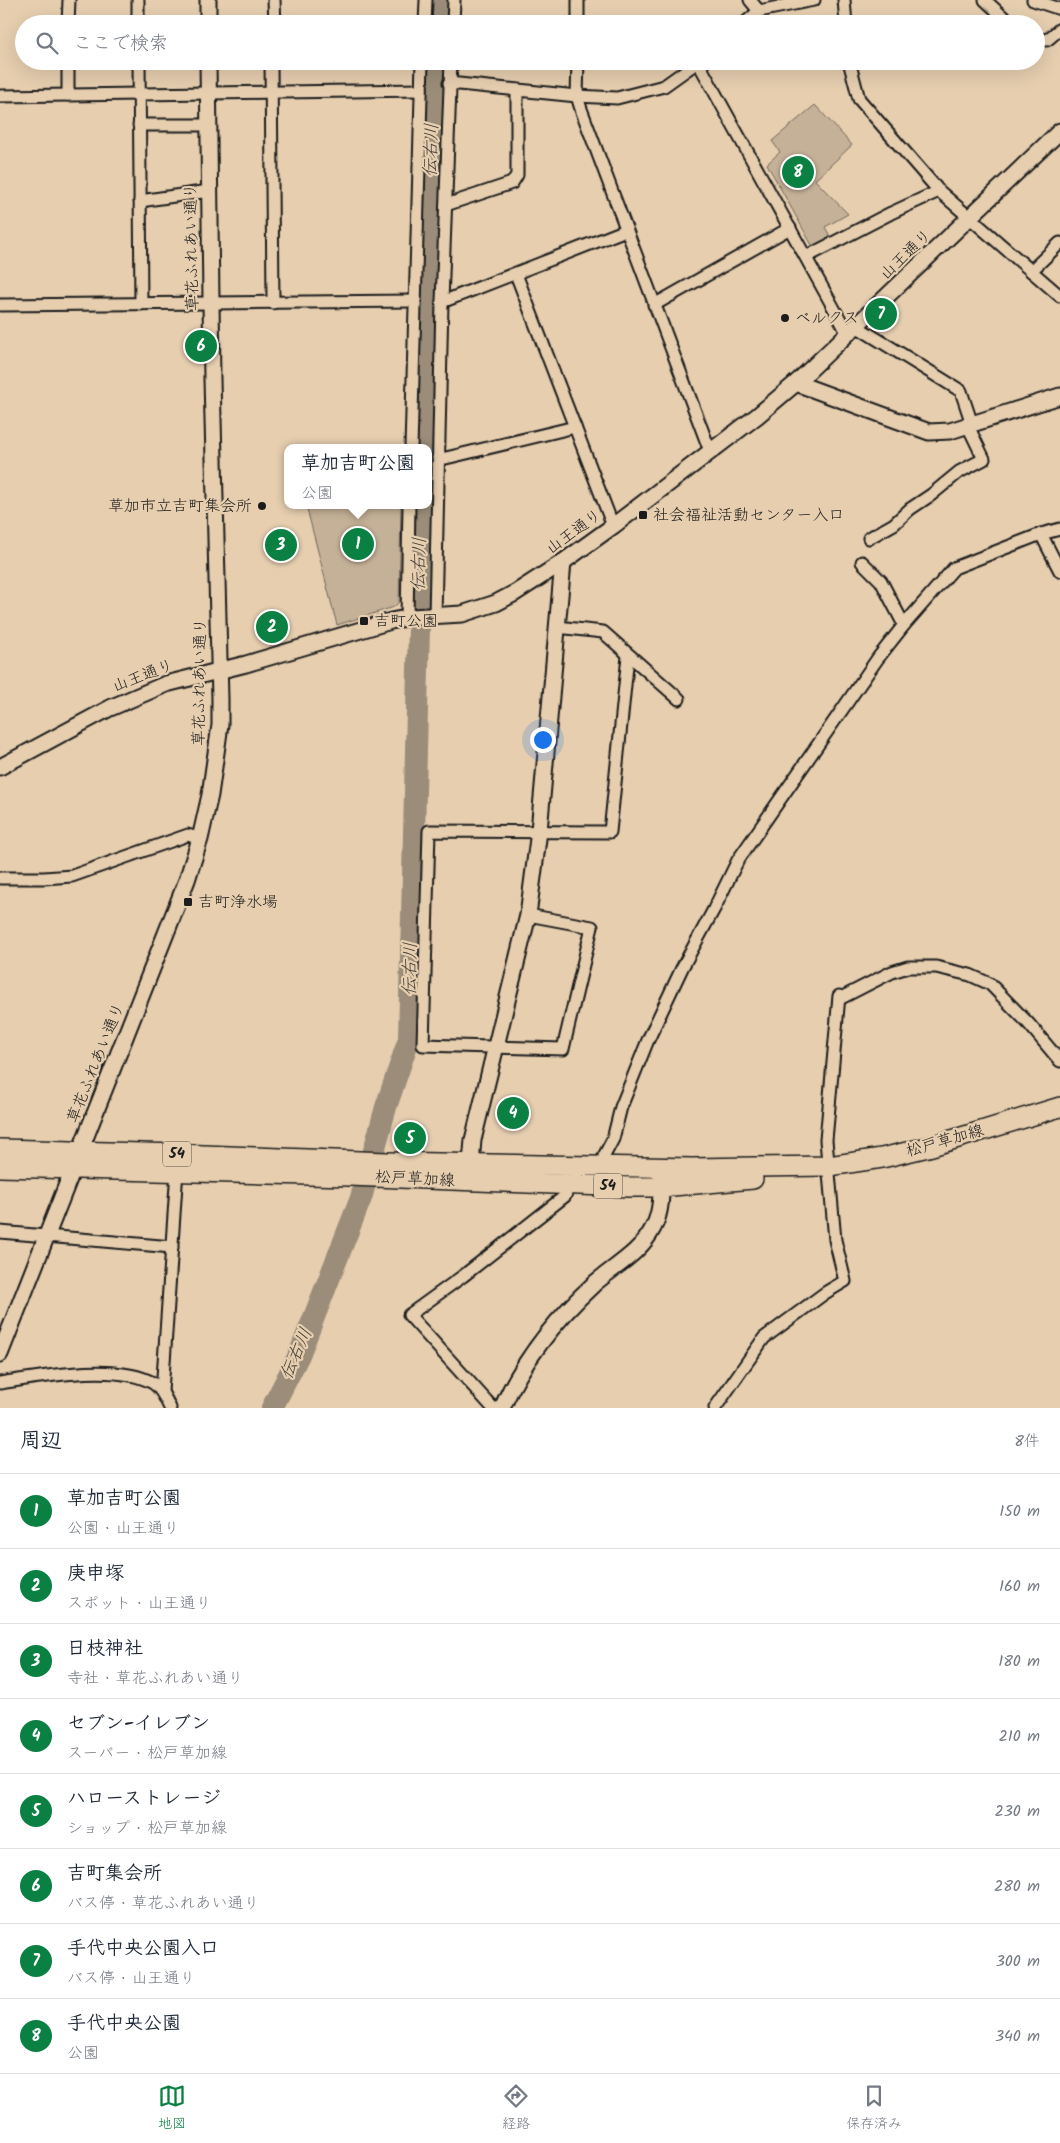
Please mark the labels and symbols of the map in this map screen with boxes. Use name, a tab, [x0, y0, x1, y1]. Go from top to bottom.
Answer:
water label: 伝右川	[417, 123, 447, 177]
pin: 8	[782, 153, 814, 191]
street label: 草花ふれあい通り	[178, 183, 206, 311]
street label: 山王通り	[874, 224, 938, 286]
pin: 7	[865, 295, 897, 333]
place label: ベルクス	[795, 306, 859, 331]
marker: ベルクス	[779, 312, 791, 324]
pin: 6	[185, 327, 217, 365]
place label: 草加市立吉町集会所	[108, 494, 252, 519]
marker: 草加市立吉町集会所	[256, 500, 268, 512]
street label: 山王通り	[541, 503, 607, 561]
place label: 社会福祉活動センター入口	[653, 503, 844, 528]
marker: 社会福祉活動センター入口	[637, 509, 649, 521]
pin: 1	[342, 525, 374, 563]
pin: 3	[265, 526, 297, 564]
water label: 伝右川	[405, 537, 435, 591]
pin: 2	[256, 608, 288, 646]
place label: 吉町公園	[374, 609, 438, 634]
marker: 吉町公園	[358, 615, 370, 627]
street label: 草花ふれあい通り	[186, 618, 214, 746]
street label: 山王通り	[109, 653, 177, 699]
your location	[530, 727, 556, 753]
place label: 吉町浄水場	[198, 890, 278, 915]
marker: 吉町浄水場	[182, 896, 194, 908]
water label: 伝右川	[396, 942, 426, 996]
street label: 草花ふれあい通り	[60, 999, 132, 1127]
pin: 4	[497, 1094, 529, 1132]
street label: 松戸草加線	[903, 1118, 987, 1164]
pin: 5	[394, 1119, 426, 1157]
road number: 54	[163, 1142, 191, 1166]
street label: 松戸草加線	[374, 1164, 456, 1194]
road number: 54	[594, 1174, 622, 1198]
water label: 伝右川	[273, 1323, 321, 1385]

